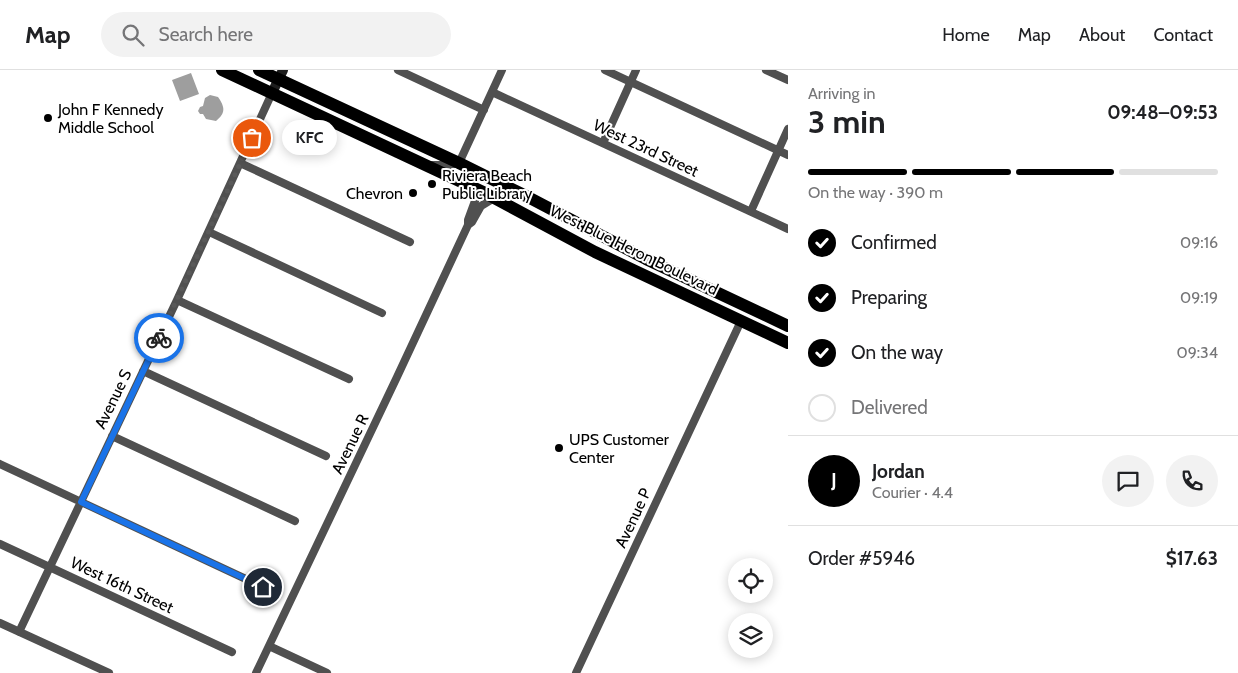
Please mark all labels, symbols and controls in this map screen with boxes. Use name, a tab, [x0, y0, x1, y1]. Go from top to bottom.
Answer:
search box	[101, 12, 451, 57]
text: Map	[25, 20, 71, 49]
icon: search	[119, 21, 147, 49]
text: Search here	[159, 23, 253, 46]
text: Home	[942, 24, 990, 46]
text: Map	[1018, 24, 1051, 46]
text: About	[1079, 24, 1125, 46]
text: Contact	[1153, 24, 1213, 46]
text: Arriving in	[808, 84, 875, 103]
place label: John F Kennedy Middle School	[57, 100, 164, 137]
text: 09:48–09:53	[1107, 101, 1218, 124]
text: 3 min	[808, 102, 886, 141]
marker: John F Kennedy Middle School	[42, 112, 54, 124]
street label: West 23rd Street	[590, 115, 702, 181]
pin	[231, 117, 273, 159]
callout: KFC	[282, 120, 337, 156]
icon: bag	[238, 124, 266, 152]
text: KFC	[295, 128, 324, 147]
place label: Riviera Beach Public Library	[442, 166, 532, 203]
marker: Riviera Beach Public Library	[426, 178, 438, 190]
text: On the way · 390 m	[808, 183, 943, 202]
place label: Chevron	[346, 184, 403, 203]
marker: Chevron	[407, 187, 419, 199]
street label: West Blue Heron Boulevard	[547, 201, 721, 299]
icon: check	[808, 229, 836, 257]
text: Confirmed	[851, 231, 937, 254]
text: 09:16	[1180, 233, 1218, 252]
icon: check	[808, 284, 836, 312]
text: Preparing	[851, 286, 927, 309]
text: 09:19	[1180, 288, 1218, 307]
courier	[134, 313, 184, 363]
icon: bike	[145, 324, 173, 352]
icon: check	[808, 339, 836, 367]
text: On the way	[851, 341, 943, 364]
text: 09:34	[1177, 343, 1218, 362]
street label: Avenue S	[91, 366, 135, 432]
text: Delivered	[851, 396, 928, 419]
street label: Avenue R	[327, 411, 373, 477]
place label: UPS Customer Center	[569, 430, 670, 467]
marker: UPS Customer Center	[553, 442, 565, 454]
button: chat	[1102, 455, 1154, 507]
button: phone	[1166, 455, 1218, 507]
text: Jordan	[872, 460, 925, 483]
text: J	[831, 469, 837, 492]
text: Courier · 4.4	[872, 483, 953, 502]
street label: Avenue P	[611, 485, 655, 551]
text: Order #5946	[808, 547, 915, 570]
text: $17.63	[1166, 547, 1218, 570]
street label: West 16th Street	[67, 553, 177, 617]
map controls	[728, 558, 773, 658]
button: locate	[728, 558, 773, 603]
pin	[242, 566, 284, 608]
icon: home	[249, 573, 277, 601]
button: layers	[728, 613, 773, 658]

